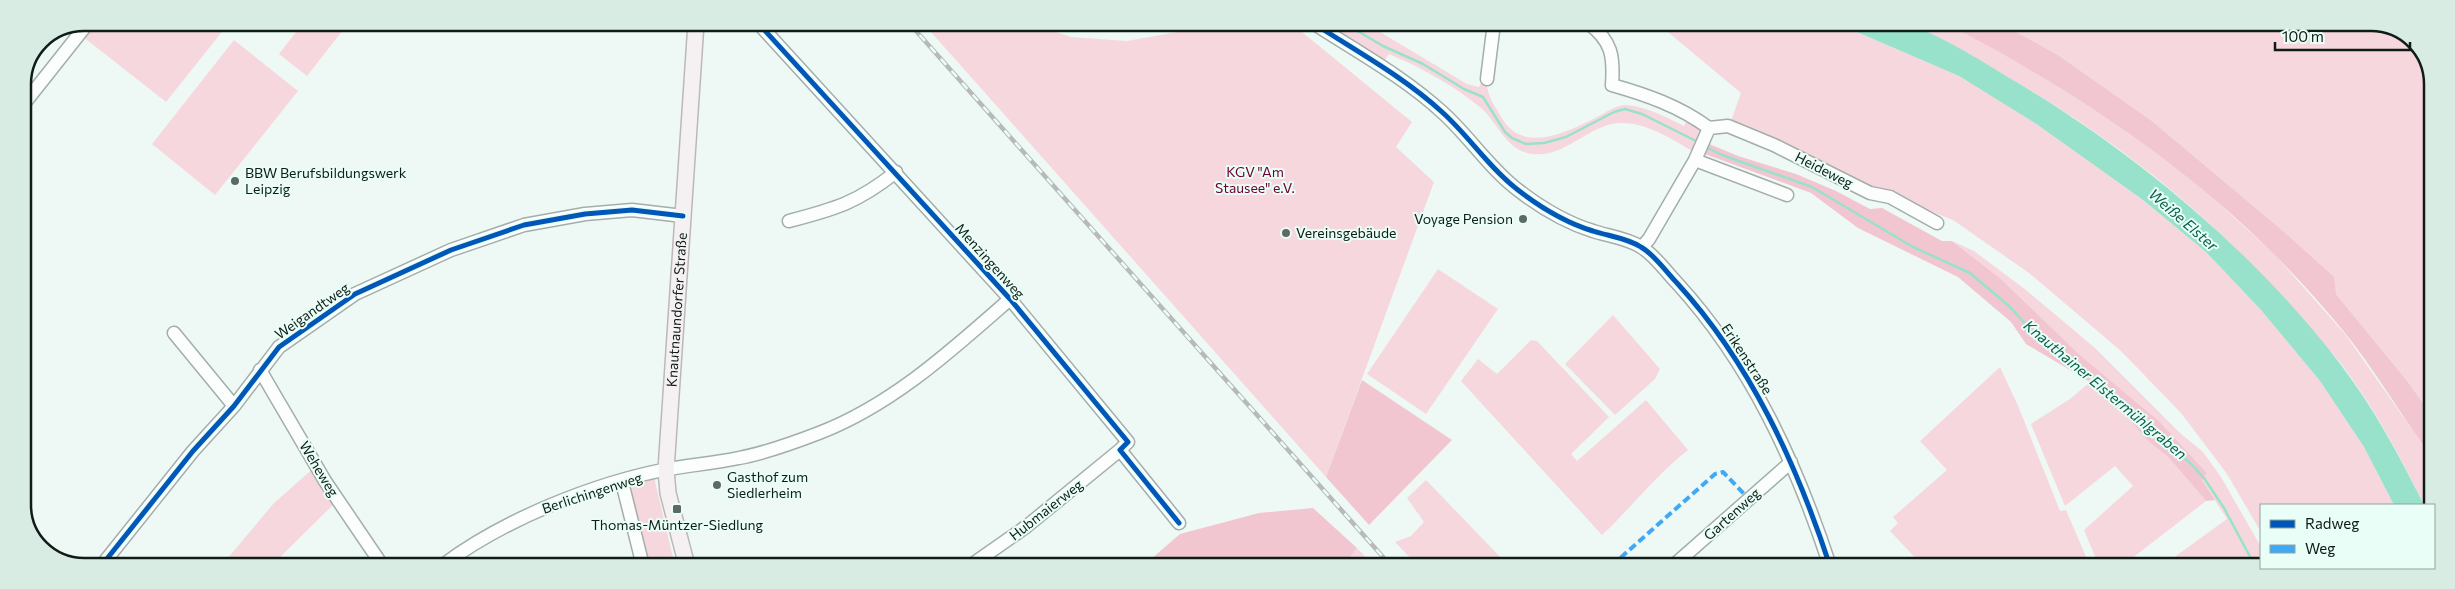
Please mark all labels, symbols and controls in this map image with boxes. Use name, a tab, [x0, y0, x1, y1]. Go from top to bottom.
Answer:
scale bar	[2275, 20, 2410, 52]
text: 100 m	[2282, 27, 2324, 45]
street label: Heideweg	[1792, 148, 1856, 192]
park label: KGV "Am Stausee" e.V.	[1215, 163, 1295, 196]
place label: BBW Berufsbildungswerk Leipzig	[245, 164, 407, 197]
marker: BBW Berufsbildungswerk Leipzig	[229, 175, 241, 187]
water label: Weiße Elster	[2145, 184, 2223, 255]
place label: Voyage Pension	[1414, 210, 1513, 227]
marker: Voyage Pension	[1517, 213, 1529, 225]
street label: Menzingenweg	[952, 219, 1029, 302]
place label: Vereinsgebäude	[1296, 224, 1396, 241]
marker: Vereinsgebäude	[1280, 227, 1292, 239]
street label: Knautnaundorfer Straße	[663, 232, 690, 388]
street label: Weigandtweg	[271, 278, 353, 342]
water label: Knauthainer Elstermühlgraben	[2020, 316, 2191, 463]
street label: Erikenstraße	[1718, 320, 1777, 397]
street label: Weheweg	[296, 438, 343, 500]
street label: Berlichingenweg	[540, 468, 644, 517]
place label: Gasthof zum Siedlerheim	[727, 468, 808, 501]
street label: Hubmaierweg	[1006, 475, 1086, 544]
marker: Gasthof zum Siedlerheim	[711, 479, 723, 491]
street label: Gartenweg	[1700, 484, 1764, 543]
marker: Thomas-Müntzer-Siedlung	[671, 503, 683, 515]
legend	[2260, 504, 2435, 569]
text: Radweg	[2305, 514, 2359, 532]
place label: Thomas-Müntzer-Siedlung	[591, 516, 763, 533]
text: Weg	[2305, 539, 2335, 557]

